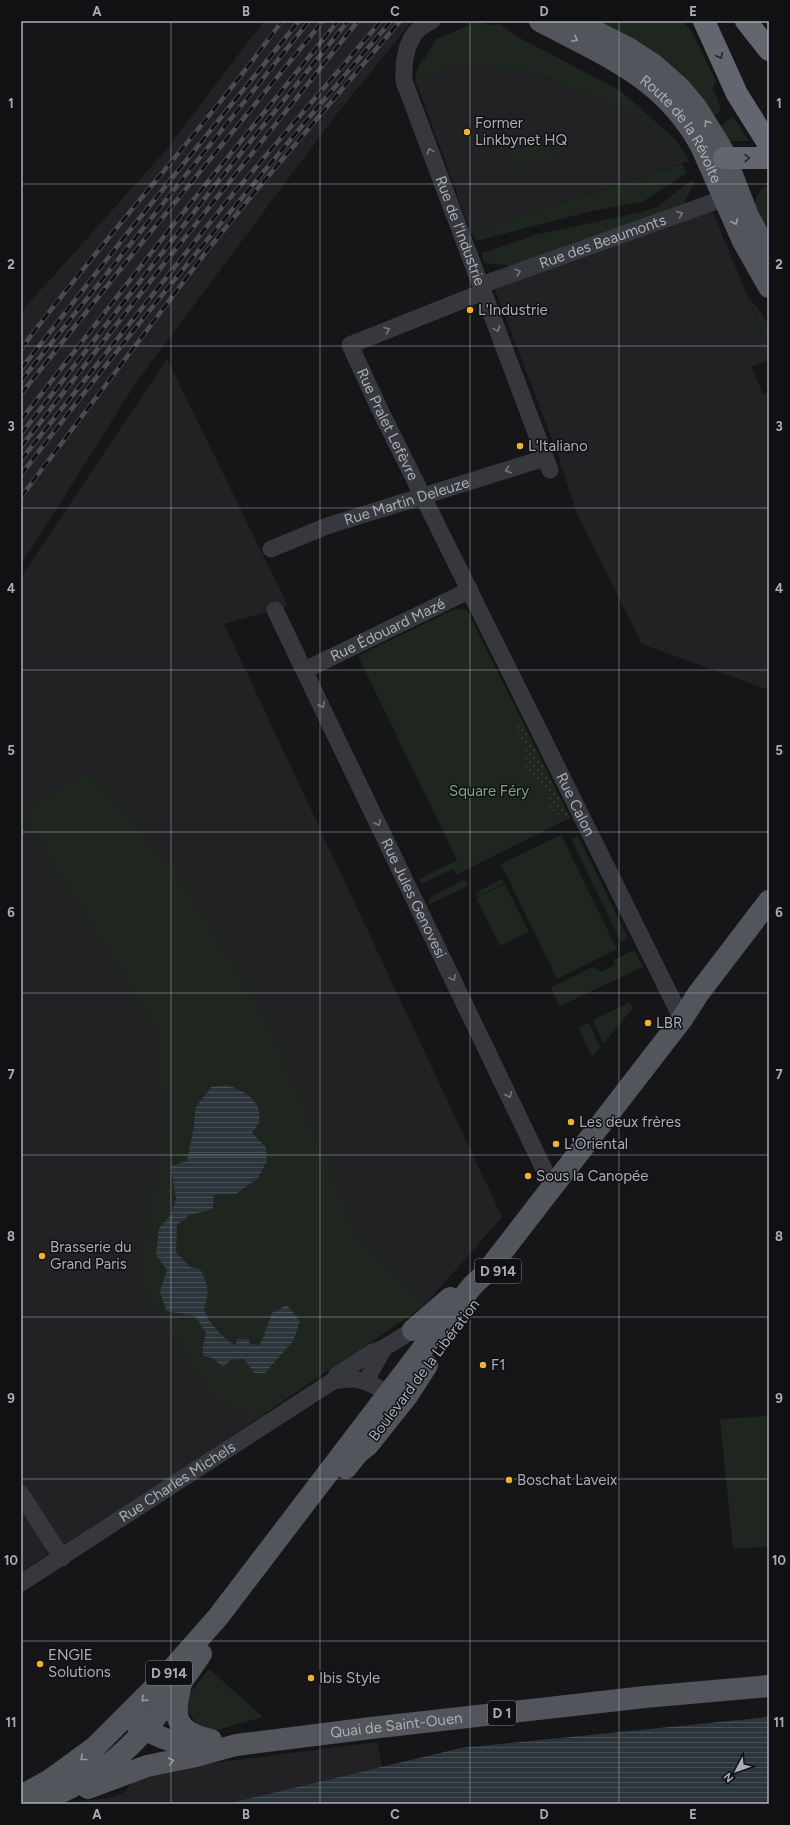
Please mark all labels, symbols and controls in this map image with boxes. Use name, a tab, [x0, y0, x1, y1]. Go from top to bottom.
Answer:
text: A	[92, 4, 102, 19]
text: B	[242, 4, 250, 19]
text: C	[390, 4, 400, 19]
text: D	[539, 4, 549, 19]
text: E	[689, 4, 697, 19]
one-way arrow	[571, 34, 578, 42]
one-way arrow	[715, 52, 723, 60]
street label: Route de la Révolte	[636, 71, 725, 186]
text: 1	[8, 96, 14, 111]
text: 1	[776, 96, 782, 111]
place label: Former Linkbynet HQ	[475, 114, 567, 149]
one-way arrow	[704, 120, 711, 127]
marker: Former Linkbynet HQ	[462, 127, 472, 137]
one-way arrow	[426, 147, 435, 154]
one-way arrow	[744, 154, 750, 162]
street label: Rue de l'Industrie	[431, 173, 489, 288]
street label: Rue des Beaumonts	[537, 211, 668, 273]
one-way arrow	[676, 211, 683, 219]
one-way arrow	[730, 217, 738, 225]
text: 2	[7, 257, 15, 272]
text: 2	[775, 257, 783, 272]
one-way arrow	[514, 269, 521, 277]
place label: L'Industrie	[478, 301, 548, 319]
marker: L'Industrie	[465, 305, 475, 315]
one-way arrow	[492, 325, 500, 332]
one-way arrow	[383, 327, 390, 335]
street label: Rue Pralet Lefèvre	[353, 365, 423, 483]
text: 3	[7, 419, 15, 434]
text: 3	[775, 419, 783, 434]
place label: L'Italiano	[528, 437, 588, 455]
marker: L'Italiano	[515, 441, 525, 451]
one-way arrow	[504, 465, 511, 474]
street label: Rue Martin Deleuze	[342, 473, 472, 529]
text: 4	[7, 581, 15, 596]
text: 4	[775, 581, 783, 596]
street label: Rue Édouard Mazé	[327, 594, 448, 665]
one-way arrow	[317, 701, 325, 709]
text: 5	[7, 743, 15, 758]
text: 5	[775, 743, 783, 758]
street label: Rue Calon	[552, 770, 599, 839]
park label: Square Féry	[449, 782, 529, 800]
one-way arrow	[373, 818, 381, 826]
street label: Rue Jules Genovesi	[377, 836, 450, 961]
text: 6	[7, 905, 15, 920]
text: 6	[775, 905, 783, 920]
one-way arrow	[448, 973, 456, 981]
place label: LBR	[656, 1014, 682, 1032]
marker: LBR	[643, 1018, 653, 1028]
text: 7	[7, 1067, 15, 1082]
text: 7	[775, 1067, 783, 1082]
one-way arrow	[504, 1091, 512, 1098]
place label: Les deux frères	[579, 1113, 681, 1131]
marker: Les deux frères	[566, 1117, 576, 1127]
place label: L'Oriental	[564, 1135, 628, 1153]
marker: L'Oriental	[551, 1139, 561, 1149]
place label: Sous la Canopée	[536, 1167, 648, 1185]
marker: Sous la Canopée	[523, 1171, 533, 1181]
text: 8	[7, 1229, 15, 1244]
text: 8	[775, 1229, 783, 1244]
place label: Brasserie du Grand Paris	[50, 1238, 132, 1273]
marker: Brasserie du Grand Paris	[37, 1251, 47, 1261]
road number: D 914	[475, 1259, 521, 1283]
street label: Boulevard de la Libération	[365, 1296, 483, 1444]
place label: F1	[491, 1356, 505, 1374]
marker: F1	[478, 1360, 488, 1370]
text: 9	[7, 1391, 15, 1406]
text: 9	[775, 1391, 783, 1406]
street label: Rue Charles Michels	[116, 1438, 239, 1526]
place label: Boschat Laveix	[517, 1471, 617, 1489]
marker: Boschat Laveix	[504, 1475, 514, 1485]
text: 10	[4, 1553, 18, 1568]
text: 10	[772, 1553, 786, 1568]
place label: ENGIE Solutions	[48, 1646, 111, 1681]
marker: ENGIE Solutions	[35, 1659, 45, 1669]
road number: D 914	[146, 1661, 192, 1685]
place label: Ibis Style	[319, 1669, 380, 1687]
marker: Ibis Style	[306, 1673, 316, 1683]
one-way arrow	[141, 1694, 149, 1702]
road number: D 1	[488, 1701, 516, 1725]
street label: Quai de Saint-Ouen	[329, 1709, 463, 1742]
text: 11	[6, 1715, 16, 1730]
text: 11	[774, 1715, 784, 1730]
north arrow	[716, 1751, 756, 1791]
one-way arrow	[80, 1753, 87, 1760]
one-way arrow	[168, 1757, 175, 1766]
text: N	[721, 1770, 737, 1785]
text: A	[92, 1807, 102, 1822]
text: B	[242, 1807, 250, 1822]
text: C	[390, 1807, 400, 1822]
text: D	[539, 1807, 549, 1822]
text: E	[689, 1807, 697, 1822]

